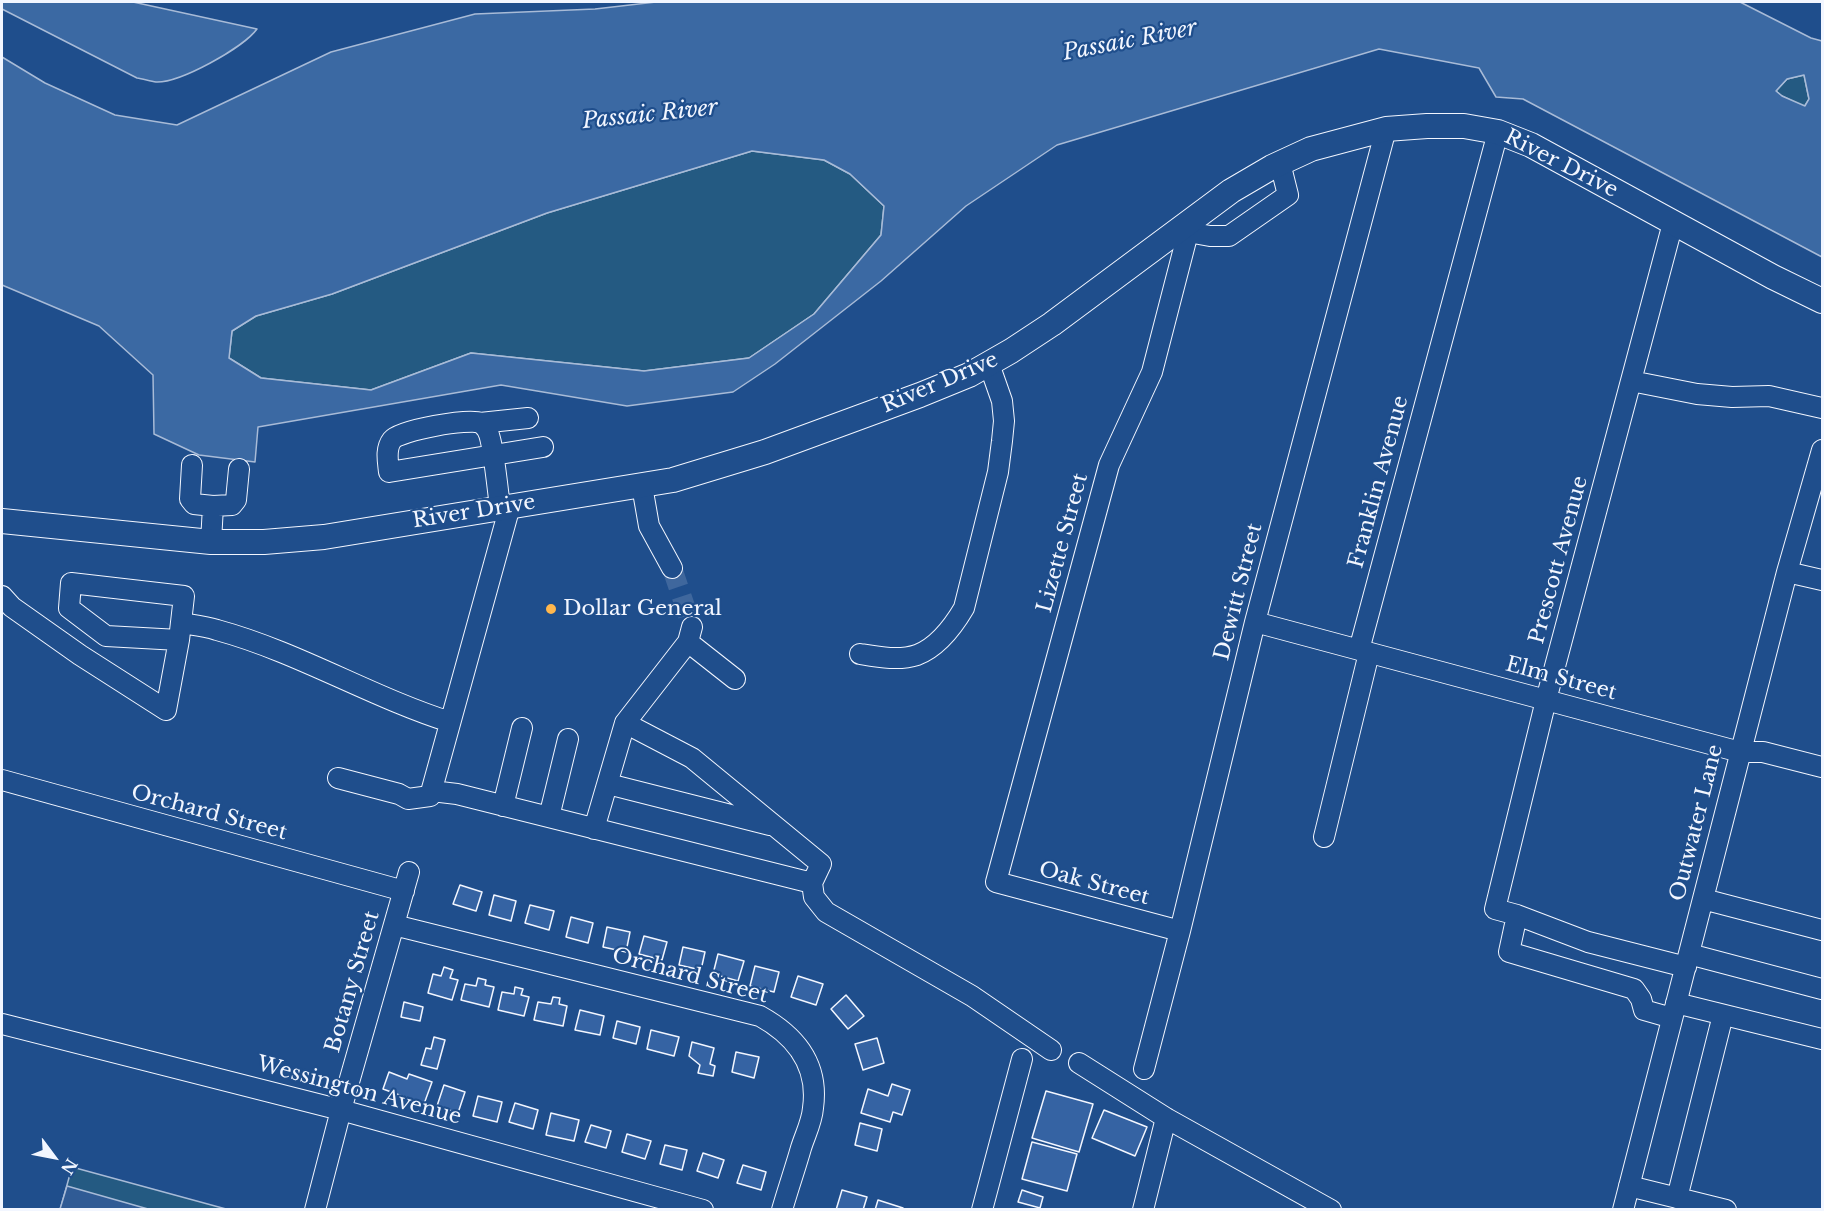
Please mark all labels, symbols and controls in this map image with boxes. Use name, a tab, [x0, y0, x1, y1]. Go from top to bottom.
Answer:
water label: Passaic River	[1061, 15, 1199, 67]
water label: Passaic River	[581, 95, 719, 135]
street label: River Drive	[1500, 125, 1622, 203]
street label: River Drive	[878, 347, 1002, 419]
street label: Franklin Avenue	[1344, 393, 1414, 571]
street label: Lizette Street	[1032, 471, 1094, 615]
street label: Prescott Avenue	[1524, 473, 1594, 647]
street label: River Drive	[411, 490, 537, 534]
street label: Dewitt Street	[1210, 521, 1268, 663]
place label: Dollar General	[563, 596, 722, 622]
marker: Dollar General	[544, 602, 558, 616]
street label: Elm Street	[1503, 652, 1619, 706]
street label: Outwater Lane	[1665, 742, 1729, 904]
street label: Orchard Street	[128, 780, 290, 846]
street label: Oak Street	[1036, 857, 1152, 911]
street label: Botany Street	[321, 908, 385, 1056]
street label: Orchard Street	[609, 943, 771, 1009]
street label: Wessington Avenue	[254, 1052, 464, 1130]
north arrow	[24, 1127, 84, 1187]
text: N	[57, 1155, 82, 1178]

